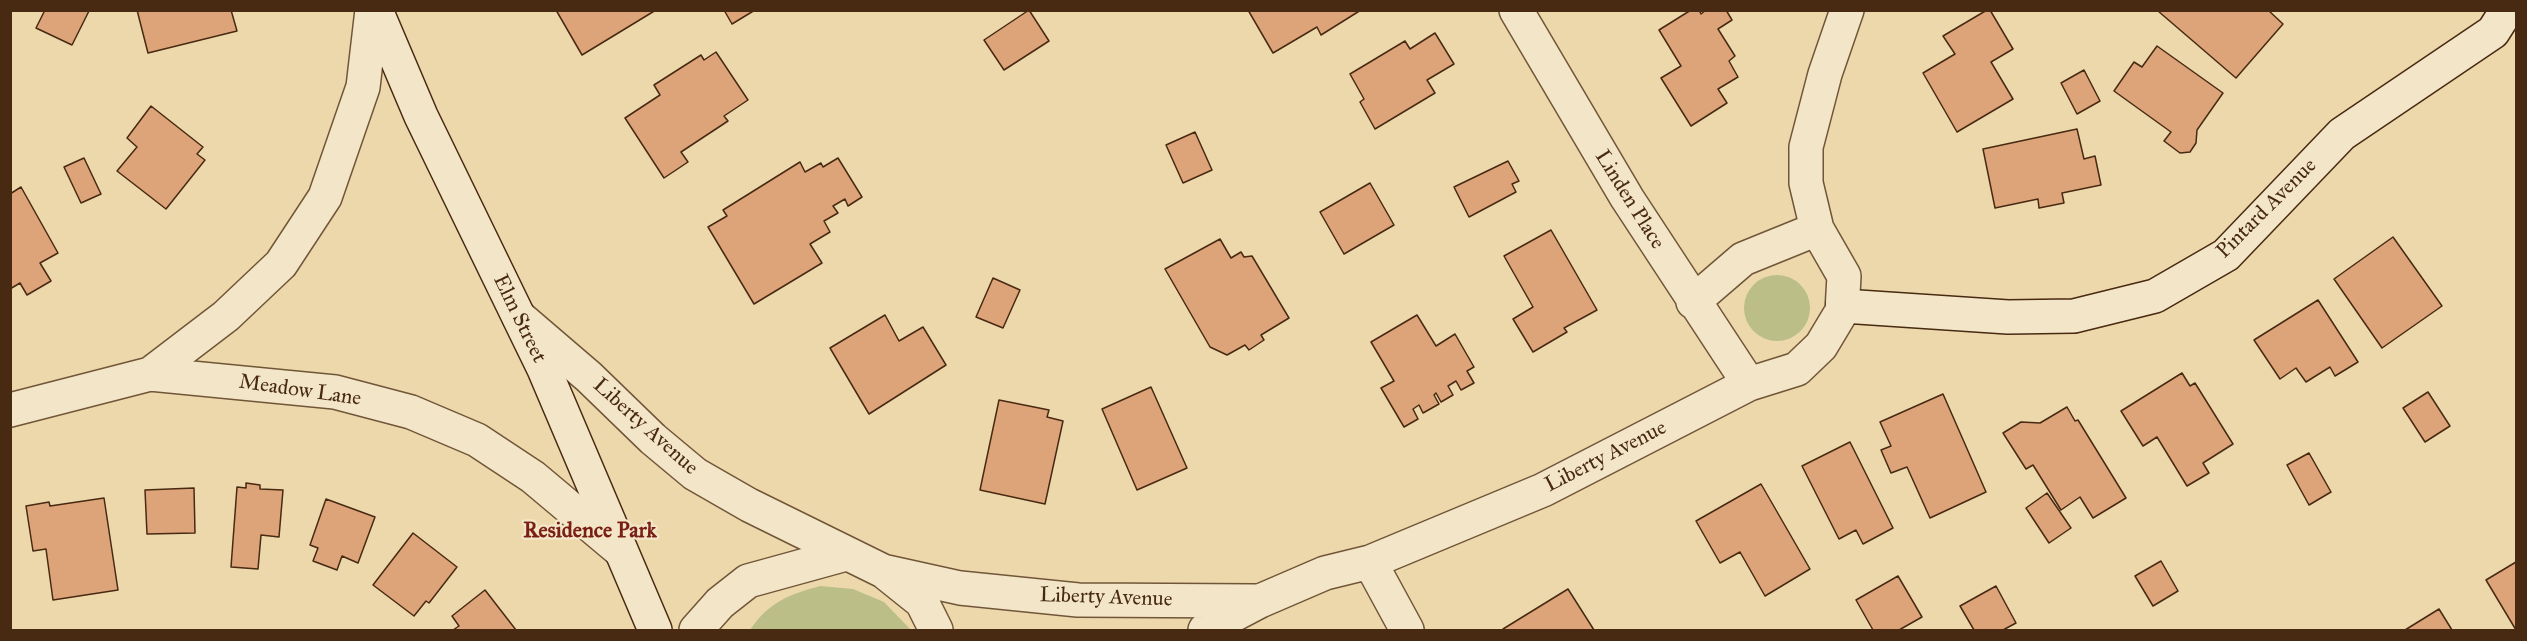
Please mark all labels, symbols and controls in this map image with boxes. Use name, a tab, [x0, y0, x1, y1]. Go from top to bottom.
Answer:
street label: Linden Place	[1589, 146, 1669, 254]
street label: Pintard Avenue	[2212, 154, 2322, 264]
street label: Elm Street	[487, 271, 551, 367]
street label: Meadow Lane	[237, 370, 363, 412]
street label: Liberty Avenue	[587, 373, 703, 481]
street label: Liberty Avenue	[1541, 416, 1671, 498]
district label: Residence Park	[523, 519, 657, 545]
street label: Liberty Avenue	[1039, 583, 1173, 613]

